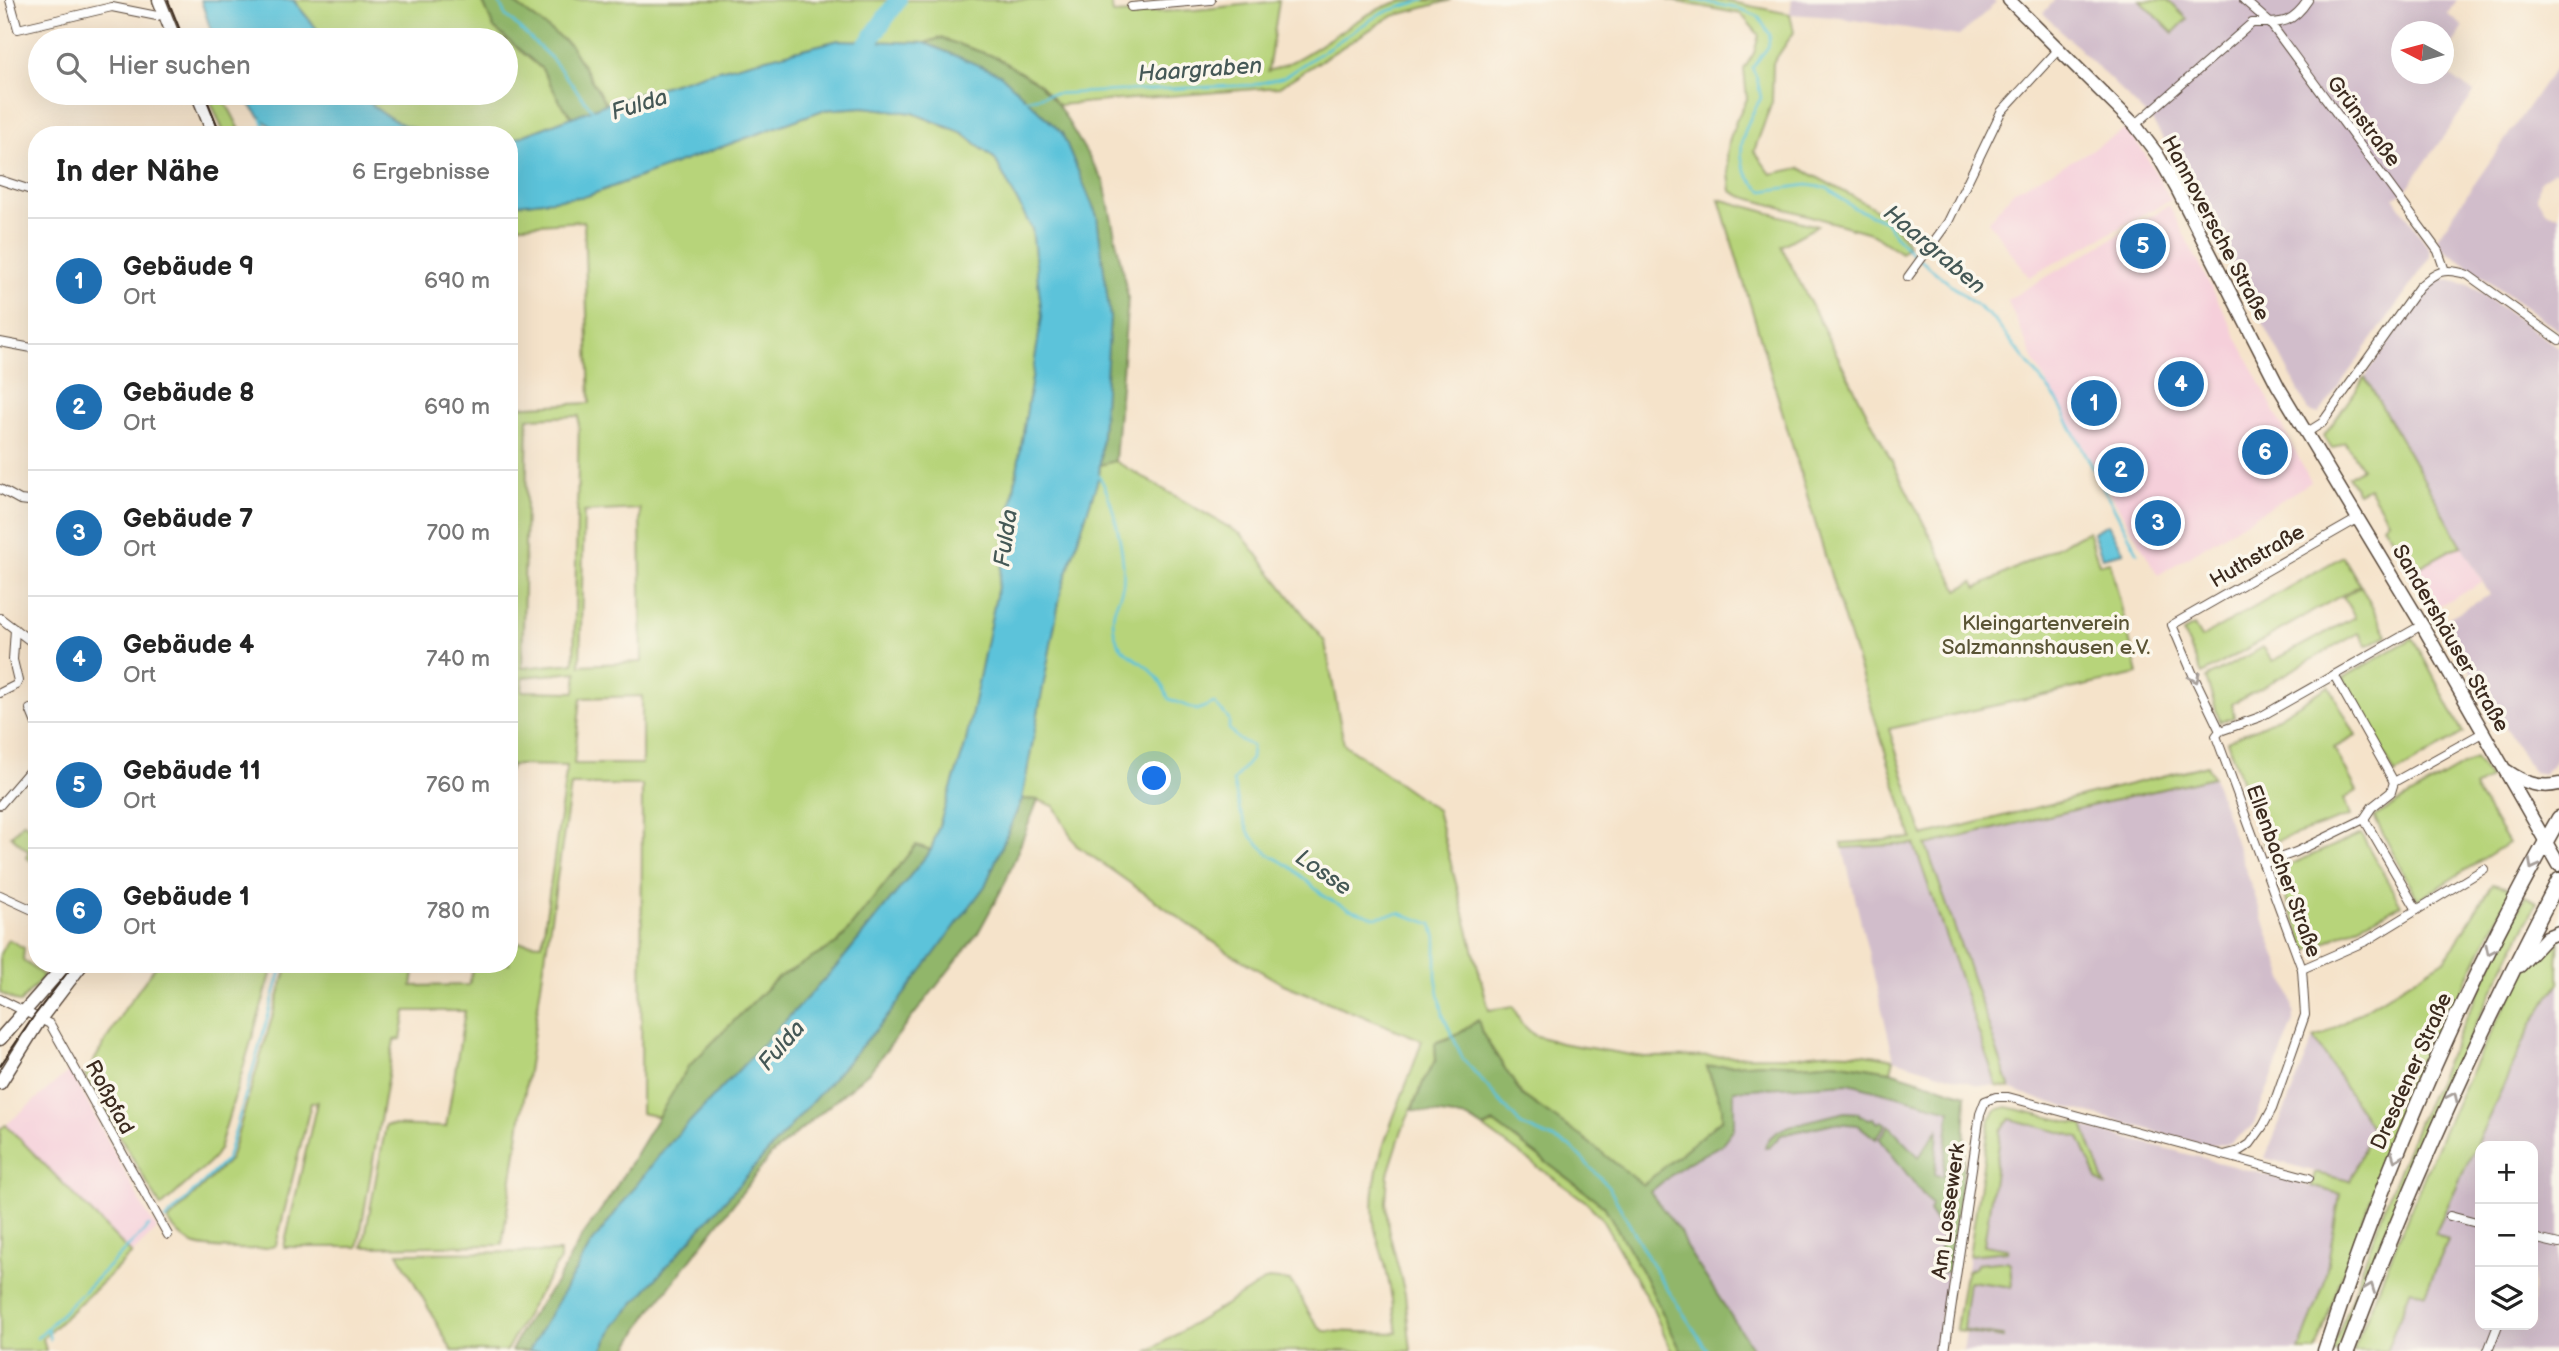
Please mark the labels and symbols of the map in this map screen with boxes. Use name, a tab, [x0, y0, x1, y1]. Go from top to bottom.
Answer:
north arrow	[2391, 21, 2454, 84]
water label: Haargraben	[1137, 52, 1263, 88]
street label: Grünstraße	[2321, 71, 2406, 172]
water label: Fulda	[608, 83, 671, 127]
street label: Hannoversche Straße	[2156, 131, 2275, 325]
water label: Haargraben	[1878, 199, 1991, 300]
pin: 5	[2120, 220, 2166, 272]
pin: 4	[2158, 358, 2204, 410]
pin: 1	[2071, 377, 2117, 429]
pin: 6	[2242, 426, 2288, 478]
pin: 2	[2098, 444, 2144, 496]
pin: 3	[2135, 497, 2181, 549]
water label: Fulda	[988, 508, 1024, 569]
street label: Huthstraße	[2205, 519, 2309, 594]
street label: Sandershäuser Straße	[2387, 540, 2514, 736]
park label: Kleingartenverein Salzmannshausen e.V.	[1942, 611, 2150, 660]
one-way arrow	[2187, 671, 2201, 684]
your location	[1137, 761, 1171, 795]
street label: Ellenbacher Straße	[2241, 782, 2326, 961]
water label: Losse	[1290, 844, 1357, 902]
one-way arrow	[2528, 858, 2541, 870]
one-way arrow	[2484, 943, 2498, 955]
street label: Dresdener Straße	[2366, 989, 2457, 1154]
water label: Fulda	[752, 1015, 811, 1077]
street label: Roßpfad	[80, 1056, 139, 1139]
one-way arrow	[2445, 1092, 2459, 1104]
street label: Am Lossewerk	[1927, 1141, 1970, 1281]
one-way arrow	[2390, 1150, 2404, 1163]
one-way arrow	[2362, 1283, 2376, 1295]

